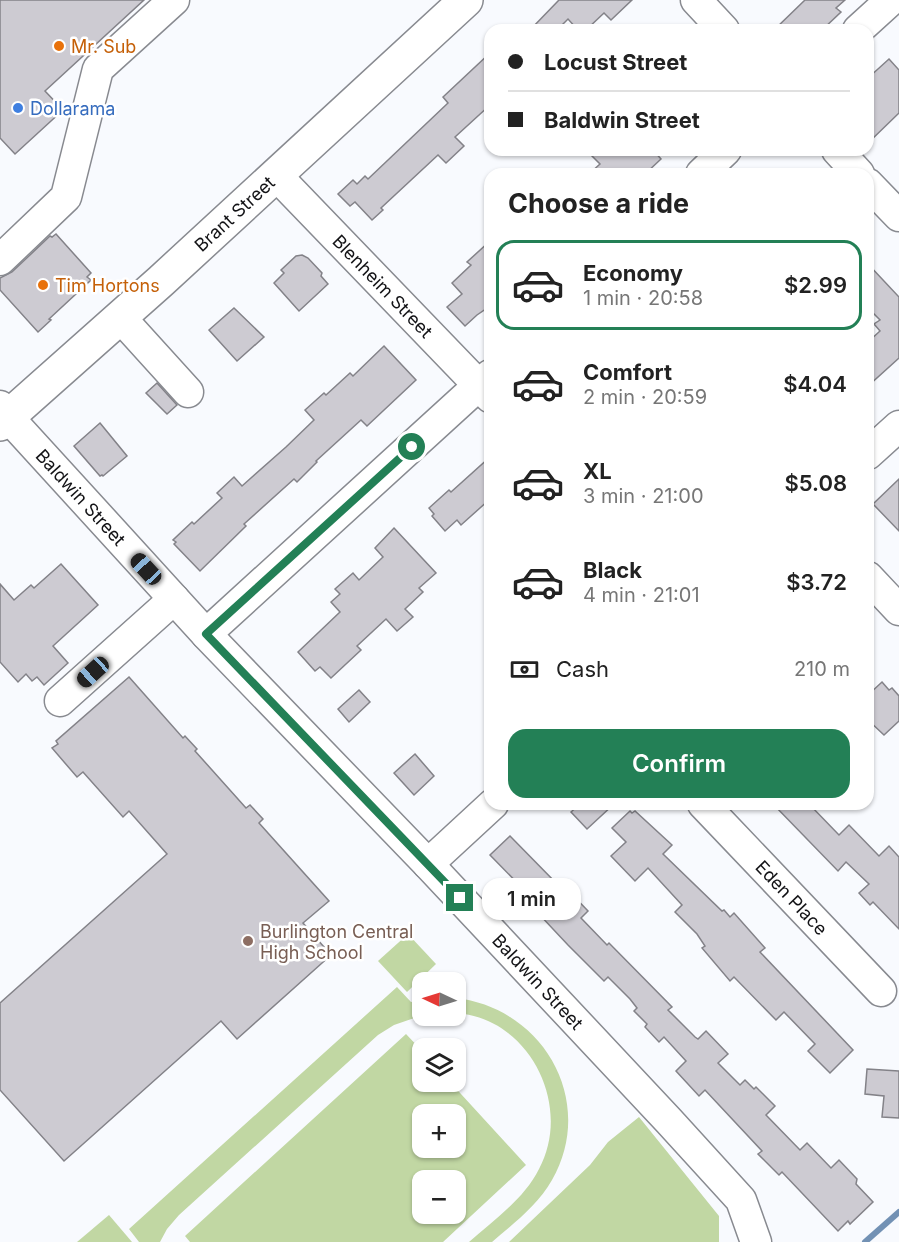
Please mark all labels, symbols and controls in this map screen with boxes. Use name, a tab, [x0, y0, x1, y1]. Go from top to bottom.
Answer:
place label: Mr. Sub	[71, 36, 136, 57]
marker: Mr. Sub	[52, 39, 66, 53]
text: Locust Street	[544, 49, 687, 75]
place label: Dollarama	[30, 98, 115, 119]
marker: Dollarama	[11, 101, 25, 115]
text: Baldwin Street	[544, 107, 700, 133]
street label: Brant Street	[190, 171, 279, 255]
text: Choose a ride	[508, 187, 689, 220]
street label: Blenheim Street	[329, 230, 437, 342]
icon: car	[511, 258, 565, 312]
text: Economy	[583, 260, 683, 286]
text: $2.99	[784, 272, 847, 298]
place label: Tim Hortons	[55, 275, 160, 296]
marker: Tim Hortons	[36, 278, 50, 292]
text: 1 min · 20:58	[583, 286, 703, 310]
icon: car	[511, 357, 565, 411]
text: Comfort	[583, 359, 672, 385]
text: $4.04	[783, 371, 847, 397]
text: 2 min · 20:59	[583, 385, 707, 409]
route start	[398, 433, 425, 460]
street label: Baldwin Street	[32, 445, 130, 550]
icon: car	[511, 456, 565, 510]
text: XL	[583, 458, 612, 484]
text: $5.08	[784, 470, 847, 496]
text: 3 min · 21:00	[583, 484, 704, 508]
car	[127, 550, 165, 588]
icon: car	[511, 555, 565, 609]
text: Black	[583, 557, 642, 583]
text: $3.72	[786, 569, 847, 595]
text: 4 min · 21:01	[583, 583, 700, 607]
car	[74, 653, 112, 691]
icon: cash	[508, 653, 541, 686]
text: Cash	[556, 656, 609, 682]
text: 210 m	[794, 657, 850, 681]
button: Confirm	[508, 729, 850, 798]
street label: Eden Place	[752, 856, 832, 939]
callout: 1 min	[481, 877, 580, 919]
route end	[446, 884, 473, 911]
text: 1 min	[507, 887, 556, 911]
place label: Burlington Central High School	[260, 921, 413, 963]
street label: Baldwin Street	[488, 929, 588, 1034]
marker: Burlington Central High School	[241, 934, 255, 948]
north arrow	[412, 972, 466, 1026]
map controls	[412, 972, 466, 1224]
button: layers	[412, 1038, 466, 1092]
button: +	[412, 1104, 466, 1158]
button: −	[412, 1170, 466, 1224]

